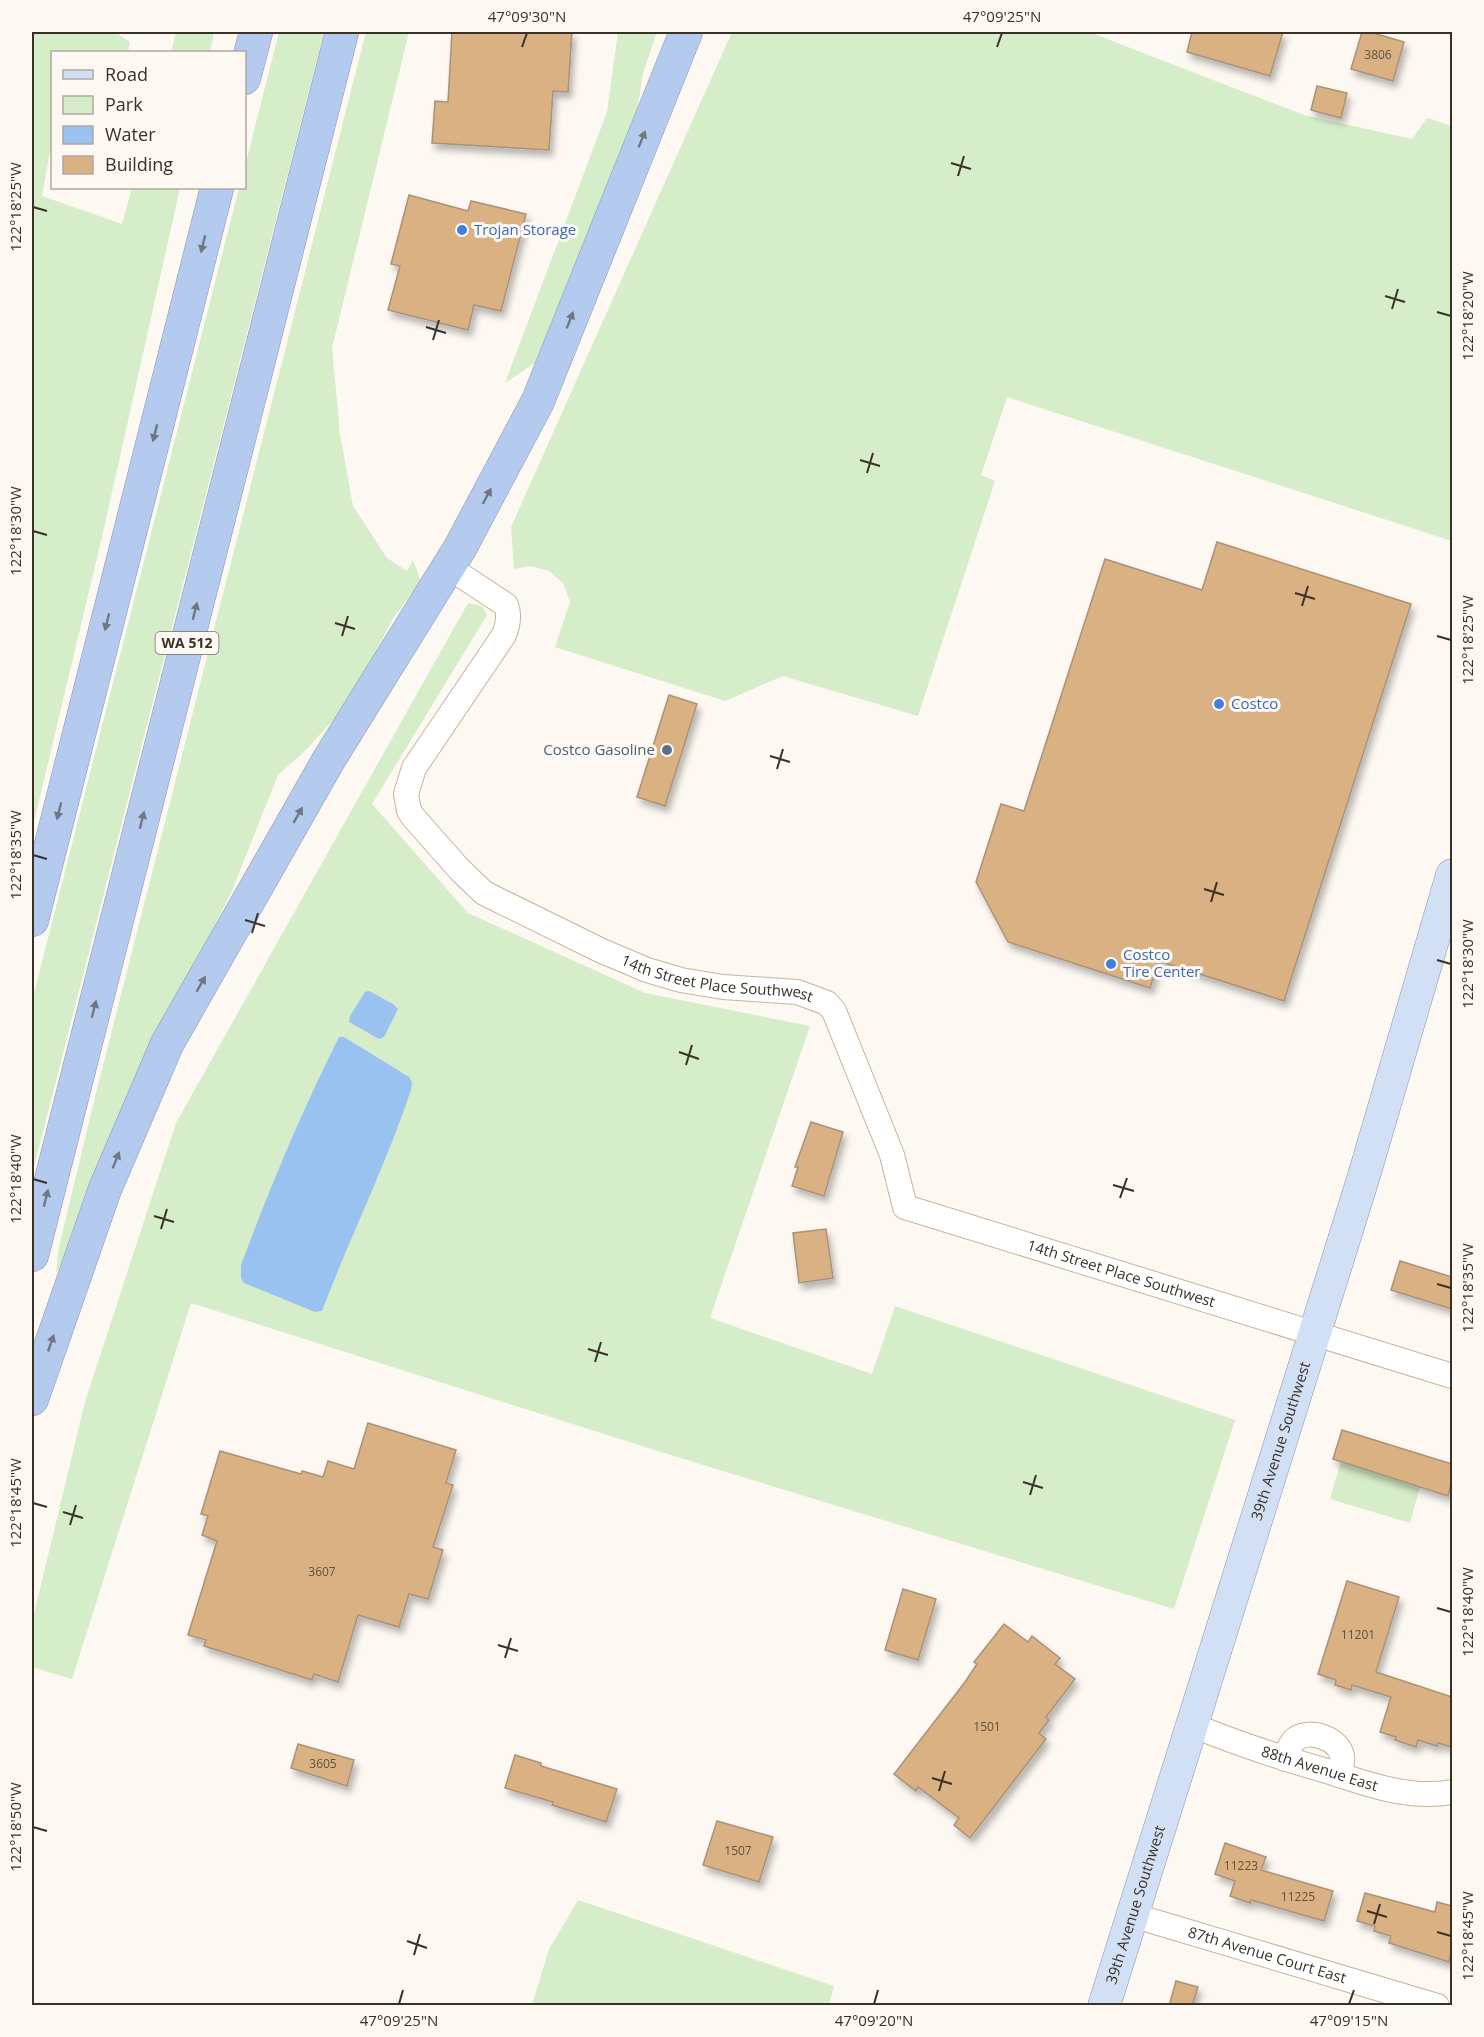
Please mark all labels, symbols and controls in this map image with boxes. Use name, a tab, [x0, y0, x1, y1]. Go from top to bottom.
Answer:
text: 47°09'30"N	[488, 6, 566, 26]
text: 47°09'25"N	[963, 6, 1041, 26]
house number: 3806	[1364, 46, 1392, 63]
legend	[51, 51, 246, 189]
text: Road	[105, 62, 148, 86]
text: Park	[105, 92, 143, 116]
text: Water	[105, 122, 156, 146]
one-way arrow	[637, 129, 647, 147]
text: Building	[105, 152, 173, 176]
text: 122°18'25"W	[5, 162, 25, 252]
place label: Trojan Storage	[474, 219, 576, 239]
marker: Trojan Storage	[455, 223, 469, 237]
one-way arrow	[197, 235, 207, 253]
text: 122°18'20"W	[1457, 271, 1477, 361]
one-way arrow	[566, 311, 575, 329]
one-way arrow	[149, 424, 159, 442]
text: 122°18'30"W	[5, 486, 25, 576]
one-way arrow	[482, 487, 492, 504]
text: 122°18'25"W	[1457, 595, 1477, 685]
one-way arrow	[191, 601, 201, 620]
one-way arrow	[102, 614, 111, 632]
road number: WA 512	[156, 632, 219, 654]
place label: Costco	[1231, 693, 1278, 713]
marker: Costco	[1212, 697, 1226, 711]
place label: Costco Gasoline	[543, 739, 655, 759]
marker: Costco Gasoline	[660, 743, 674, 757]
one-way arrow	[54, 802, 64, 821]
one-way arrow	[292, 807, 303, 823]
text: 122°18'35"W	[5, 810, 25, 900]
one-way arrow	[138, 811, 148, 829]
text: 122°18'30"W	[1457, 919, 1477, 1009]
place label: Costco Tire Center	[1123, 944, 1200, 981]
street label: 14th Street Place Southwest	[619, 949, 816, 1006]
marker: Costco Tire Center	[1104, 957, 1118, 971]
one-way arrow	[196, 975, 206, 992]
one-way arrow	[90, 1000, 100, 1018]
text: 122°18'40"W	[5, 1134, 25, 1224]
one-way arrow	[111, 1150, 121, 1168]
one-way arrow	[42, 1189, 51, 1207]
street label: 14th Street Place Southwest	[1025, 1234, 1218, 1311]
text: 122°18'35"W	[1457, 1243, 1477, 1333]
one-way arrow	[46, 1334, 56, 1352]
street label: 39th Avenue Southwest	[1246, 1359, 1314, 1523]
text: 122°18'45"W	[5, 1458, 25, 1548]
house number: 3607	[308, 1563, 336, 1580]
text: 122°18'40"W	[1457, 1567, 1477, 1657]
house number: 11201	[1341, 1626, 1375, 1643]
house number: 1501	[973, 1718, 1001, 1735]
street label: 88th Avenue East	[1259, 1740, 1380, 1795]
house number: 3605	[309, 1755, 337, 1772]
text: 122°18'50"W	[5, 1782, 25, 1872]
street label: 39th Avenue Southwest	[1100, 1823, 1169, 1986]
house number: 1507	[724, 1842, 752, 1859]
house number: 11223	[1224, 1857, 1258, 1874]
house number: 11225	[1281, 1888, 1315, 1905]
text: 122°18'45"W	[1457, 1891, 1477, 1981]
street label: 87th Avenue Court East	[1186, 1921, 1349, 1987]
text: 47°09'25"N	[360, 2010, 438, 2030]
text: 47°09'20"N	[835, 2010, 913, 2030]
text: 47°09'15"N	[1310, 2010, 1388, 2030]

